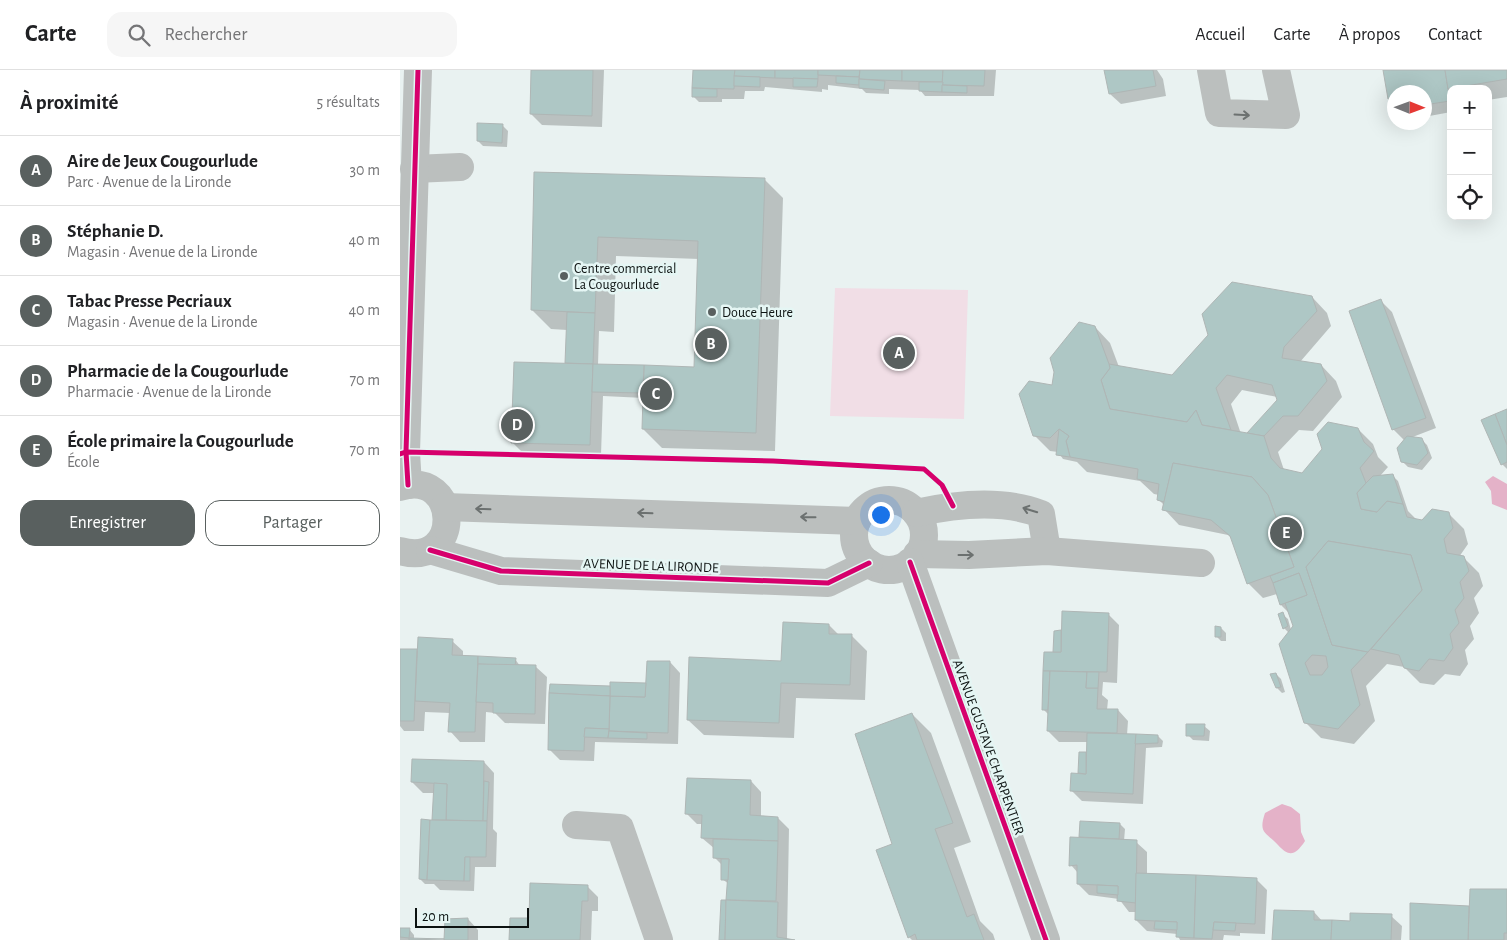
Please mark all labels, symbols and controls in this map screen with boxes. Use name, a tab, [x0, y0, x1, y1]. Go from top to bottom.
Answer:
search box	[107, 12, 457, 57]
icon: search	[125, 21, 153, 49]
text: Carte	[25, 22, 77, 46]
text: Rechercher	[165, 25, 247, 44]
text: Accueil	[1195, 26, 1246, 44]
text: Carte	[1274, 26, 1311, 44]
text: À propos	[1339, 26, 1400, 44]
text: Contact	[1428, 26, 1482, 44]
north arrow	[1387, 85, 1432, 130]
map controls	[1447, 85, 1492, 220]
button: +	[1447, 85, 1492, 130]
text: À proximité	[20, 92, 118, 113]
text: 5 résultats	[317, 94, 380, 110]
one-way arrow	[1233, 110, 1249, 119]
button: −	[1447, 130, 1492, 175]
text: Aire de Jeux Cougourlude	[67, 152, 258, 171]
text: A	[31, 162, 41, 178]
text: 30 m	[350, 162, 380, 178]
text: Parc · Avenue de la Lironde	[67, 174, 231, 190]
button: locate	[1447, 175, 1492, 220]
text: Stéphanie D.	[67, 222, 164, 241]
text: B	[31, 232, 41, 248]
text: 40 m	[348, 232, 380, 248]
text: Magasin · Avenue de la Lironde	[67, 244, 258, 260]
place label: Centre commercial La Cougourlude	[574, 262, 676, 292]
marker: Centre commercial La Cougourlude	[558, 270, 570, 282]
text: Tabac Presse Pecriaux	[67, 292, 232, 311]
text: C	[32, 302, 40, 318]
text: 40 m	[348, 302, 380, 318]
marker: Douce Heure	[706, 306, 718, 318]
place label: Douce Heure	[722, 306, 793, 320]
text: Magasin · Avenue de la Lironde	[67, 314, 258, 330]
pin: B	[695, 325, 727, 363]
pin: A	[883, 334, 915, 372]
text: Pharmacie de la Cougourlude	[67, 362, 288, 381]
text: D	[31, 372, 41, 388]
text: 70 m	[349, 372, 380, 388]
pin: C	[640, 375, 672, 413]
text: Pharmacie · Avenue de la Lironde	[67, 384, 271, 400]
pin: D	[501, 406, 533, 444]
text: École primaire la Cougourlude	[67, 432, 294, 451]
text: E	[32, 442, 40, 458]
text: 70 m	[349, 442, 380, 458]
text: École	[67, 454, 100, 470]
button: Enregistrer	[20, 500, 195, 546]
button: Partager	[205, 500, 380, 546]
your location	[868, 502, 894, 528]
one-way arrow	[475, 504, 492, 514]
one-way arrow	[1023, 505, 1039, 515]
one-way arrow	[638, 509, 654, 518]
one-way arrow	[800, 513, 816, 522]
pin: E	[1270, 514, 1302, 552]
one-way arrow	[957, 550, 973, 560]
street label: AVENUE DE LA LIRONDE	[583, 557, 719, 575]
street label: AVENUE GUSTAVE CHARPENTIER	[950, 658, 1026, 837]
scale bar	[415, 905, 529, 928]
text: 20 m	[422, 910, 449, 924]

